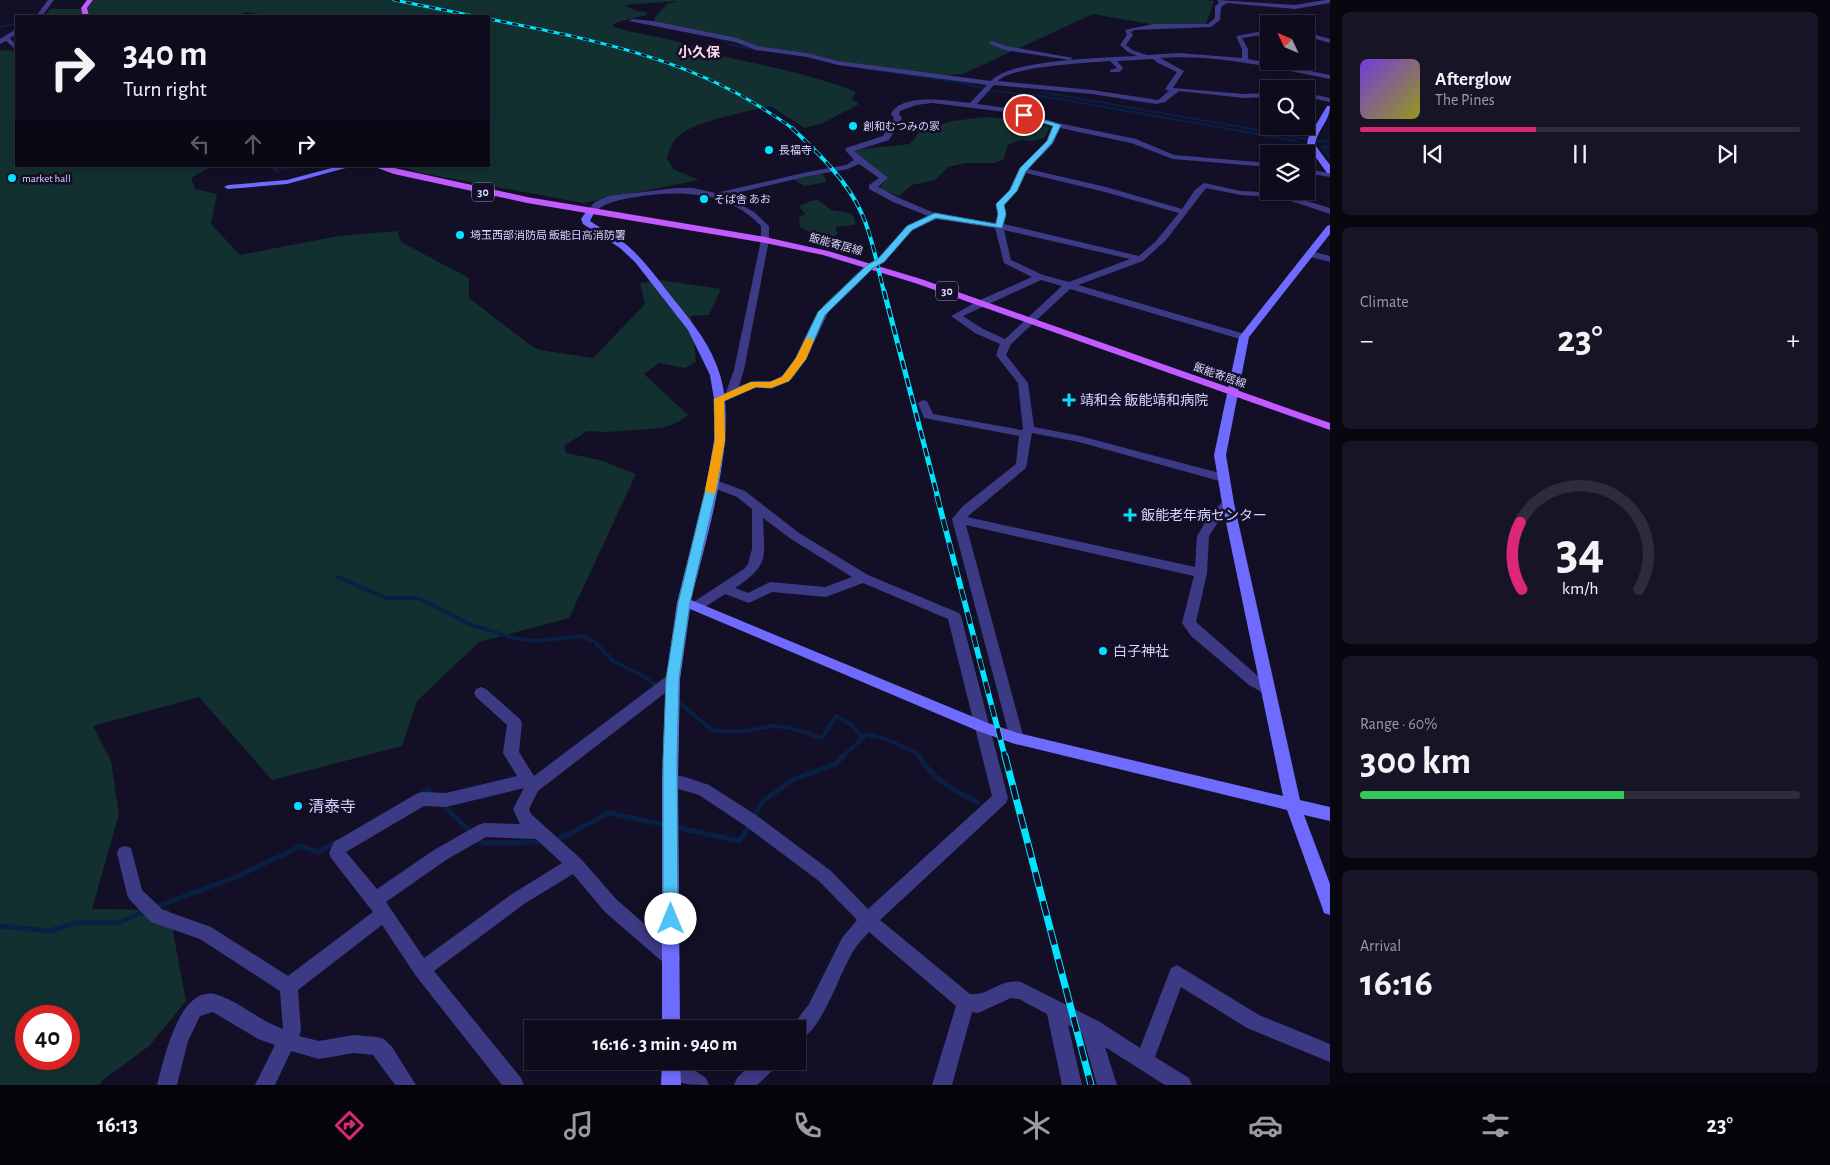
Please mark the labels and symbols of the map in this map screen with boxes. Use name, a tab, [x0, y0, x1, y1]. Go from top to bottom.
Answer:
north arrow	[1260, 15, 1315, 70]
district label: 小久保	[678, 45, 720, 60]
pin	[1003, 94, 1045, 136]
marker: 創和むつみの家	[847, 120, 859, 132]
place label: 創和むつみの家	[863, 120, 940, 132]
marker: 長福寺	[763, 144, 775, 156]
place label: 長福寺	[779, 145, 812, 156]
marker: market hall	[6, 172, 18, 184]
place label: market hall	[22, 173, 71, 184]
road number: 30	[472, 182, 494, 202]
marker: そば舎 あお	[698, 193, 710, 205]
place label: そば舎 あお	[714, 193, 771, 205]
marker: 埼玉西部消防局 飯能日高消防署	[454, 229, 466, 241]
place label: 埼玉西部消防局 飯能日高消防署	[470, 229, 626, 241]
street label: 飯能寄居線	[808, 231, 864, 257]
road number: 30	[936, 282, 958, 300]
street label: 飯能寄居線	[1192, 360, 1248, 390]
place label: 靖和会 飯能靖和病院	[1080, 392, 1208, 408]
marker: 靖和会 飯能靖和病院	[1062, 393, 1076, 407]
place label: 飯能老年病センター	[1141, 507, 1267, 523]
marker: 飯能老年病センター	[1123, 508, 1137, 522]
place label: 白子神社	[1113, 644, 1169, 659]
marker: 白子神社	[1097, 645, 1109, 657]
place label: 清泰寺	[308, 798, 356, 815]
marker: 清泰寺	[292, 800, 304, 812]
position arrow	[644, 892, 696, 944]
speed limit sign: 40	[15, 1005, 80, 1070]

